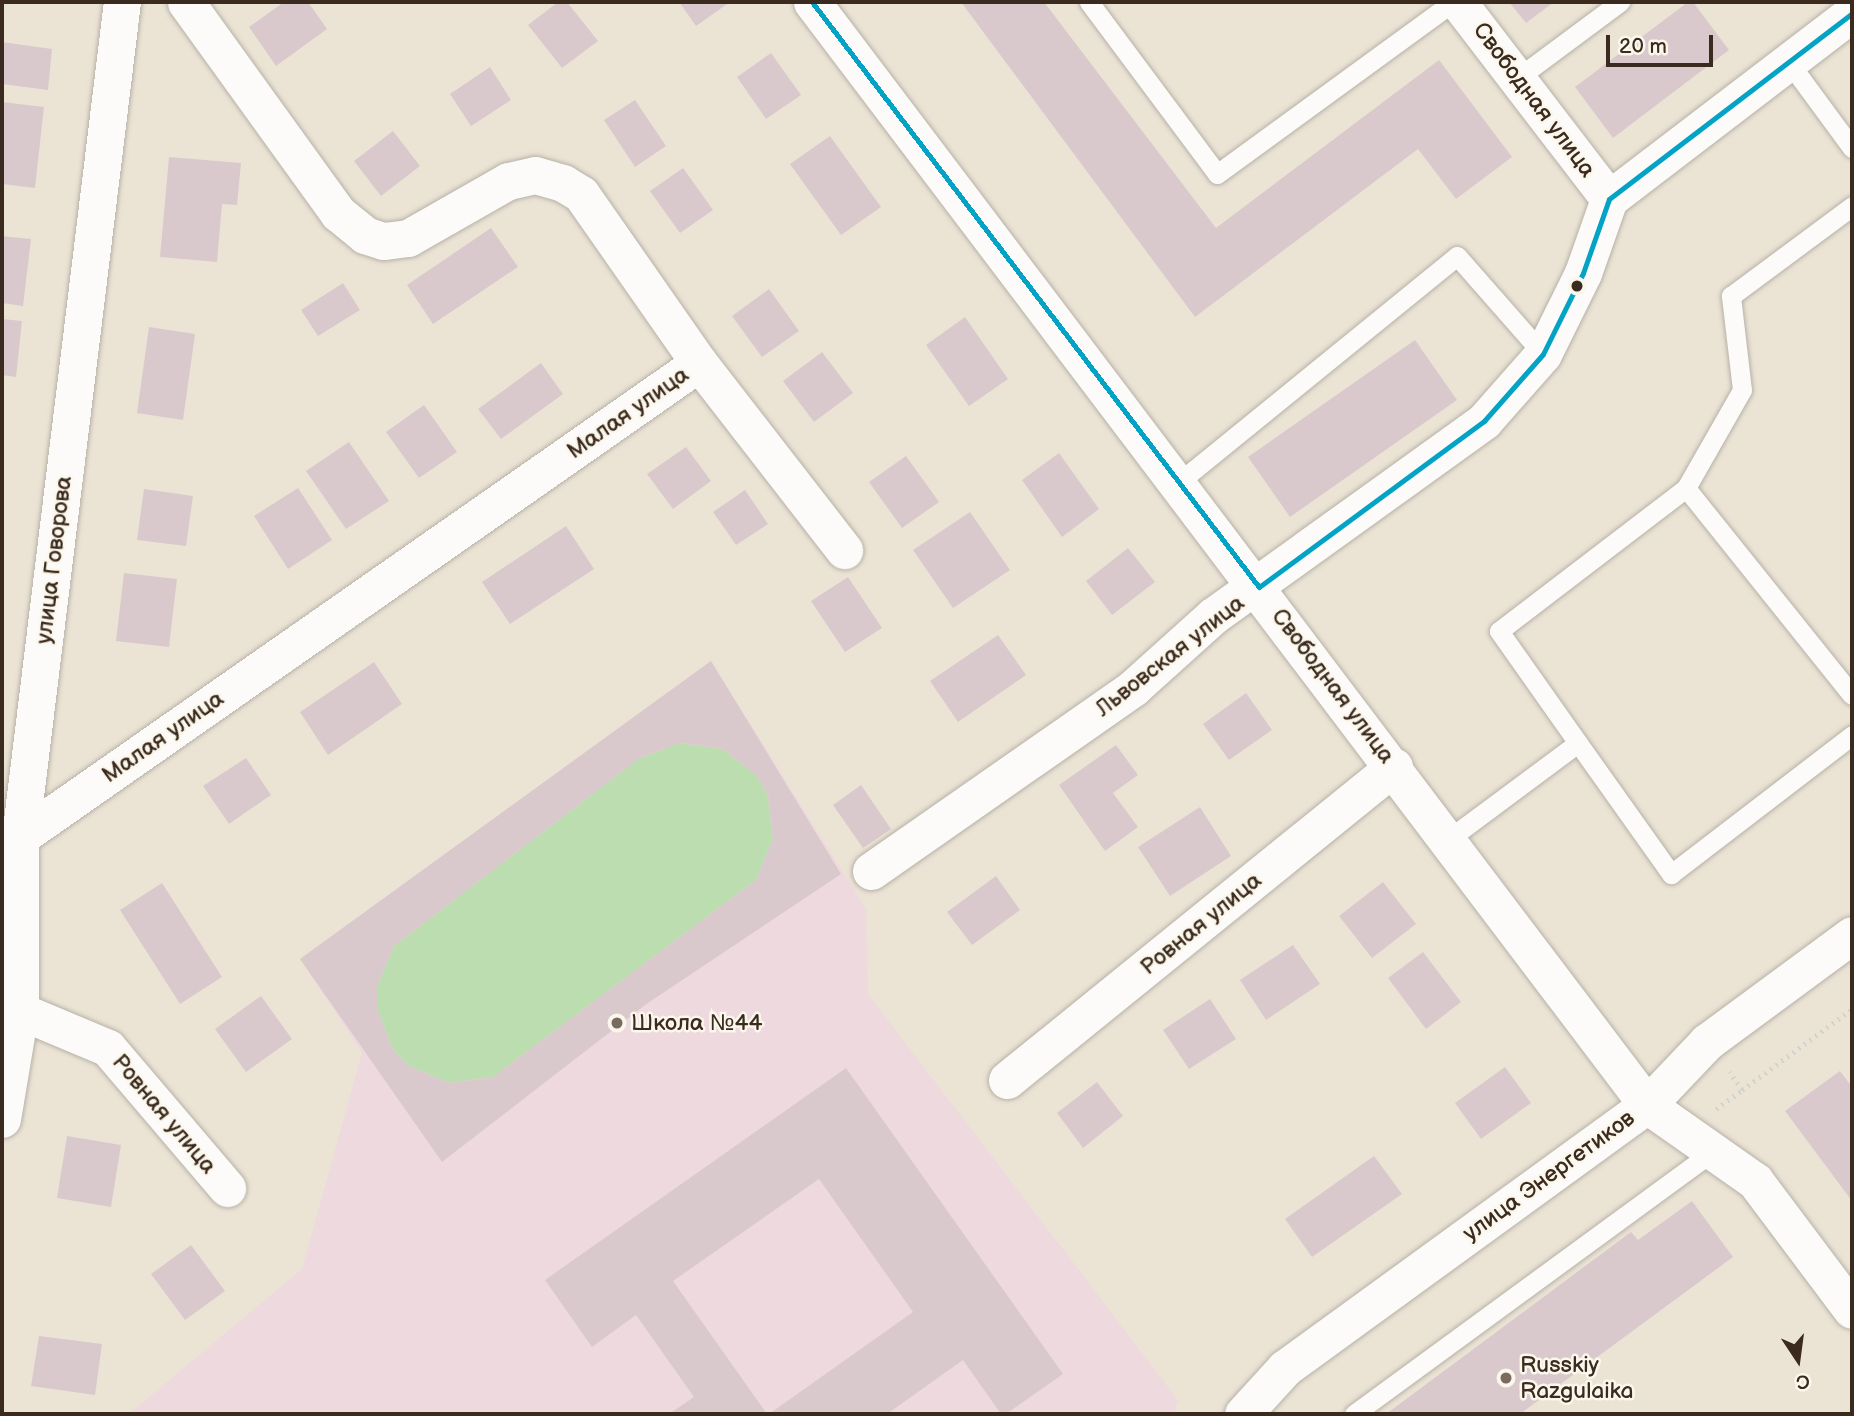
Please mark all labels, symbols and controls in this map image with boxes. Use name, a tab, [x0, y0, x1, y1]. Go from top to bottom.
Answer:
street label: Свободная улица	[1467, 17, 1601, 183]
scale bar	[1609, 21, 1716, 65]
text: 20 m	[1619, 34, 1667, 59]
unlabelled marker	[1570, 279, 1584, 293]
street label: Малая улица	[562, 361, 694, 465]
street label: улица Говорова	[30, 474, 78, 646]
street label: Львовская улица	[1090, 589, 1250, 723]
street label: Свободная улица	[1266, 603, 1400, 769]
street label: Малая улица	[97, 685, 229, 789]
street label: Ровная улица	[1135, 867, 1267, 981]
place label: Школа №44	[631, 1009, 762, 1037]
marker: Школа №44	[609, 1015, 625, 1031]
street label: Ровная улица	[106, 1049, 222, 1179]
street label: улица Энергетиков	[1458, 1104, 1640, 1248]
north arrow	[1763, 1325, 1833, 1395]
place label: Russkiy Razgulaika	[1520, 1351, 1633, 1405]
text: С	[1794, 1368, 1812, 1394]
marker: Russkiy Razgulaika	[1498, 1370, 1514, 1386]

